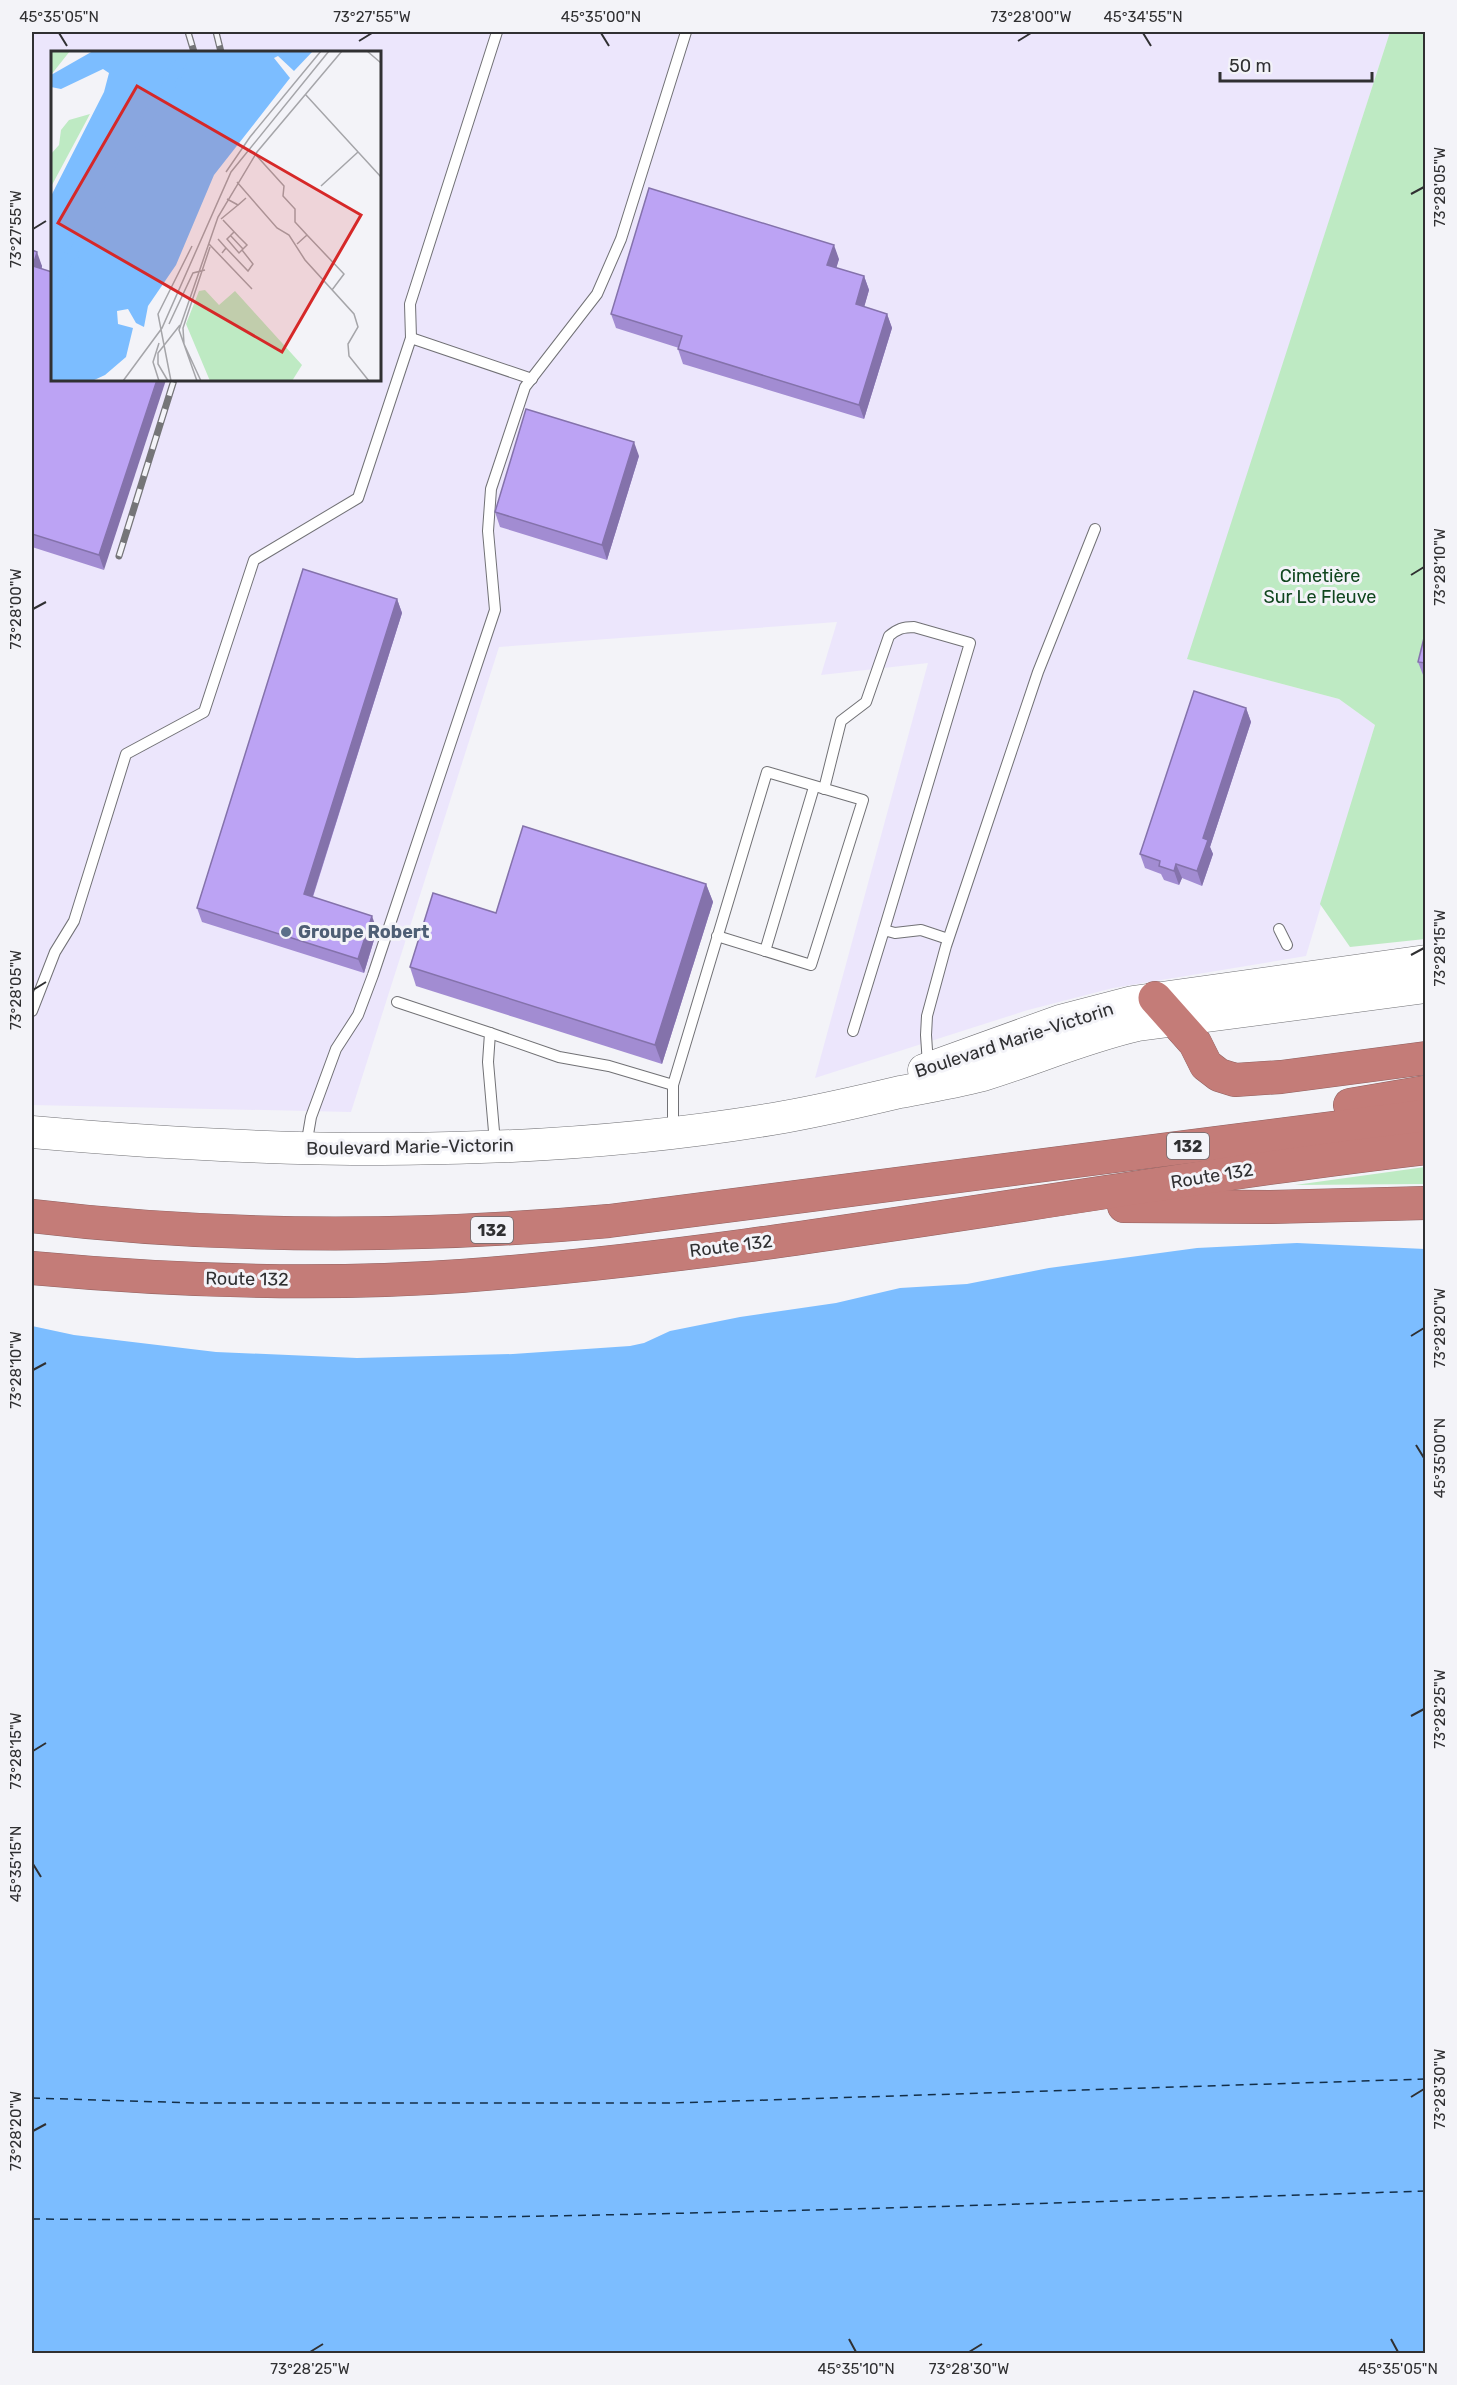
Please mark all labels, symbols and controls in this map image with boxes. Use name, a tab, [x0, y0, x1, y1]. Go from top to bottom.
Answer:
text: 45°35'05"N	[19, 8, 99, 26]
text: 73°27'55"W	[333, 8, 411, 26]
text: 45°35'00"N	[561, 8, 641, 26]
text: 73°28'00"W	[991, 8, 1071, 26]
text: 45°34'55"N	[1103, 8, 1183, 26]
scale bar	[1220, 45, 1372, 83]
inset map	[51, 51, 381, 381]
text: 50 m	[1229, 55, 1272, 77]
text: 73°28'05"W	[1431, 147, 1449, 227]
text: 73°27'55"W	[7, 190, 25, 268]
text: 73°28'10"W	[1431, 528, 1449, 606]
park label: Cimetière Sur Le Fleuve	[1264, 565, 1376, 608]
text: 73°28'00"W	[7, 569, 25, 649]
text: 73°28'15"W	[1431, 909, 1449, 987]
place label: Groupe Robert	[298, 921, 429, 943]
marker: Groupe Robert	[279, 925, 293, 939]
text: 73°28'05"W	[7, 950, 25, 1030]
street label: Boulevard Marie-Victorin	[912, 997, 1116, 1083]
road number: 132	[1167, 1133, 1209, 1159]
street label: Boulevard Marie-Victorin	[306, 1134, 514, 1160]
street label: Route 132	[1169, 1159, 1255, 1193]
road number: 132	[471, 1217, 513, 1243]
street label: Route 132	[688, 1230, 774, 1262]
street label: Route 132	[205, 1267, 289, 1291]
text: 73°28'20"W	[1431, 1288, 1449, 1368]
text: 73°28'10"W	[7, 1331, 25, 1409]
text: 45°35'00"N	[1431, 1418, 1449, 1498]
text: 73°28'25"W	[1431, 1669, 1449, 1749]
text: 73°28'15"W	[7, 1712, 25, 1790]
text: 45°35'15"N	[7, 1826, 25, 1902]
text: 73°28'30"W	[1431, 2049, 1449, 2129]
text: 73°28'20"W	[7, 2091, 25, 2171]
text: 73°28'25"W	[270, 2360, 350, 2378]
text: 45°35'10"N	[817, 2360, 895, 2378]
text: 73°28'30"W	[929, 2360, 1009, 2378]
text: 45°35'05"N	[1358, 2360, 1438, 2378]

